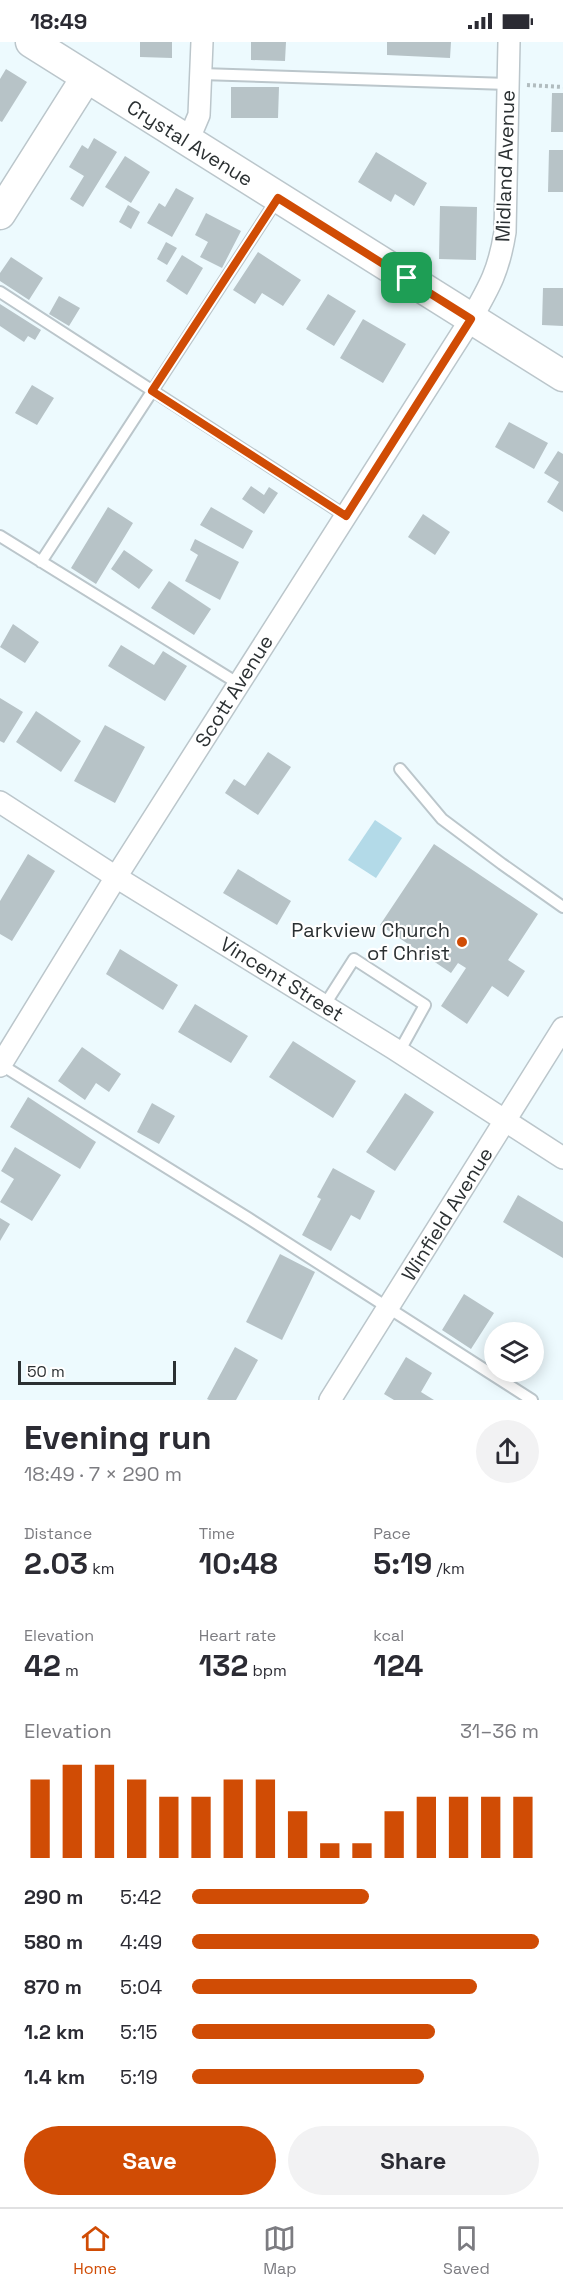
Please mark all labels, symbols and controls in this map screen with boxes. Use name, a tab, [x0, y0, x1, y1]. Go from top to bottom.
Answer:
text: 18:49	[30, 7, 87, 35]
street label: Midland Avenue	[489, 90, 521, 242]
street label: Crystal Avenue	[122, 94, 258, 192]
pin	[381, 252, 432, 303]
icon: arrive	[390, 261, 423, 294]
street label: Scott Avenue	[189, 630, 279, 752]
place label: Parkview Church of Christ	[291, 917, 450, 966]
street label: Vincent Street	[215, 931, 349, 1027]
marker: Parkview Church of Christ	[455, 935, 469, 949]
street label: Winfield Avenue	[395, 1142, 499, 1286]
map controls	[484, 1322, 544, 1382]
button: layers	[484, 1322, 544, 1382]
scale bar	[18, 1358, 176, 1386]
text: 50 m	[27, 1361, 65, 1382]
text: Evening run	[24, 1417, 212, 1459]
button: share	[476, 1420, 539, 1483]
text: 18:49 · 7 × 290 m	[24, 1461, 182, 1487]
text: Distance	[24, 1523, 92, 1544]
text: Time	[199, 1523, 235, 1544]
text: Pace	[373, 1523, 411, 1544]
text: 2.03	[24, 1544, 88, 1583]
text: 10:48	[199, 1544, 278, 1583]
text: 5:19	[373, 1544, 432, 1583]
text: km	[88, 1558, 115, 1579]
text: /km	[432, 1558, 465, 1579]
text: Elevation	[24, 1625, 94, 1646]
text: Heart rate	[199, 1625, 276, 1646]
text: kcal	[373, 1625, 404, 1646]
text: 42	[24, 1646, 61, 1685]
text: 132	[199, 1646, 248, 1685]
text: 124	[373, 1646, 423, 1685]
text: m	[61, 1660, 79, 1681]
text: bpm	[248, 1660, 287, 1681]
text: Elevation	[24, 1718, 112, 1744]
text: 31–36 m	[460, 1718, 539, 1744]
text: 290 m	[24, 1884, 83, 1910]
text: 5:42	[120, 1884, 162, 1910]
text: 580 m	[24, 1929, 83, 1955]
text: 4:49	[120, 1929, 162, 1955]
text: 870 m	[24, 1974, 82, 2000]
text: 5:04	[120, 1974, 162, 2000]
text: 1.2 km	[24, 2019, 84, 2045]
text: 5:15	[120, 2019, 157, 2045]
text: 1.4 km	[24, 2064, 85, 2090]
text: 5:19	[120, 2064, 158, 2090]
button: Save	[24, 2126, 276, 2195]
button: Share	[288, 2126, 539, 2195]
tab: Home	[73, 2222, 117, 2279]
tab: Map	[263, 2222, 297, 2279]
tab: Saved	[443, 2222, 490, 2279]

